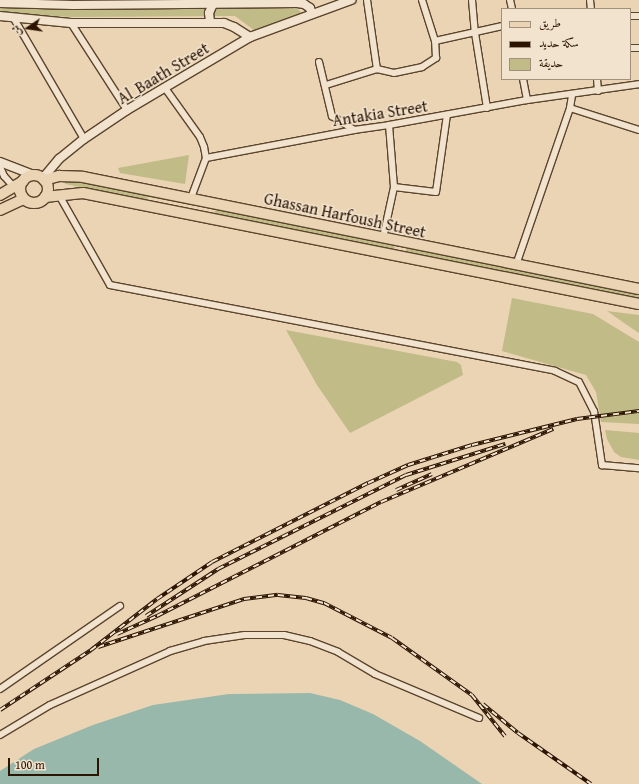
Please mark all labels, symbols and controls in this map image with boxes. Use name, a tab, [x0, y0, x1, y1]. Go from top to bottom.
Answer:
north arrow	[8, 8, 48, 48]
legend	[501, 8, 631, 80]
text: طريق	[539, 14, 561, 31]
text: ش	[7, 24, 25, 38]
text: سكة حديد	[539, 34, 579, 51]
street label: Al_Baath Street	[114, 38, 212, 108]
text: حديقة	[539, 54, 563, 71]
street label: Antakia Street	[331, 96, 429, 130]
street label: Ghassan Harfoush Street	[262, 188, 428, 242]
scale bar	[10, 750, 101, 776]
text: 100 m	[15, 756, 45, 773]

